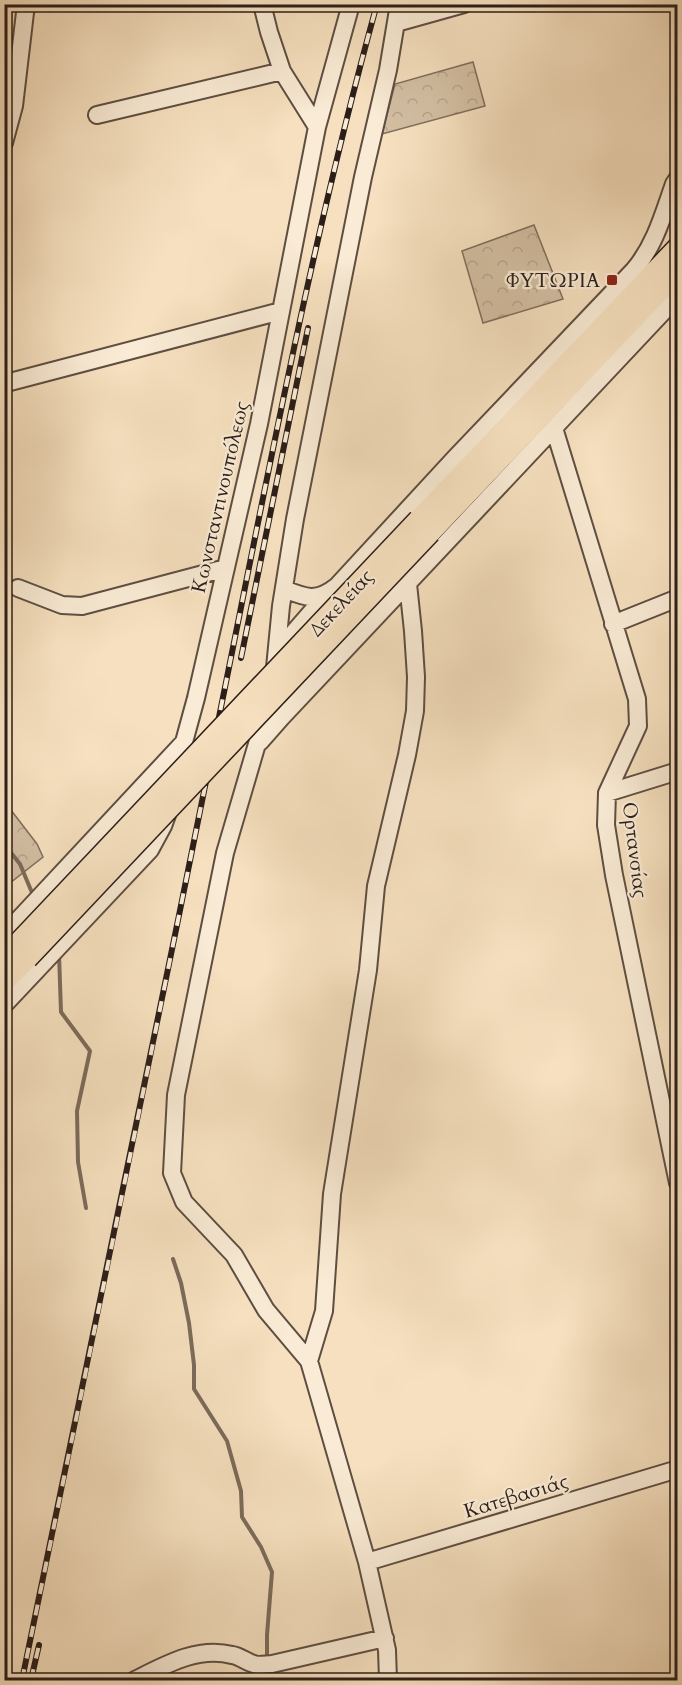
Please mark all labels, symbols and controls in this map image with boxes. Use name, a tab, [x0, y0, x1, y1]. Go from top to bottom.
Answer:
place label: ΦΥΤΩΡΙΑ	[506, 267, 601, 294]
marker: ΦΥΤΩΡΙΑ	[605, 273, 619, 287]
street label: Κωνσταντινουπόλεως	[185, 398, 255, 595]
street label: Δεκελείας	[303, 563, 379, 643]
street label: Ορτανσίας	[616, 800, 654, 900]
street label: Κατεβασιάς	[460, 1467, 572, 1525]

